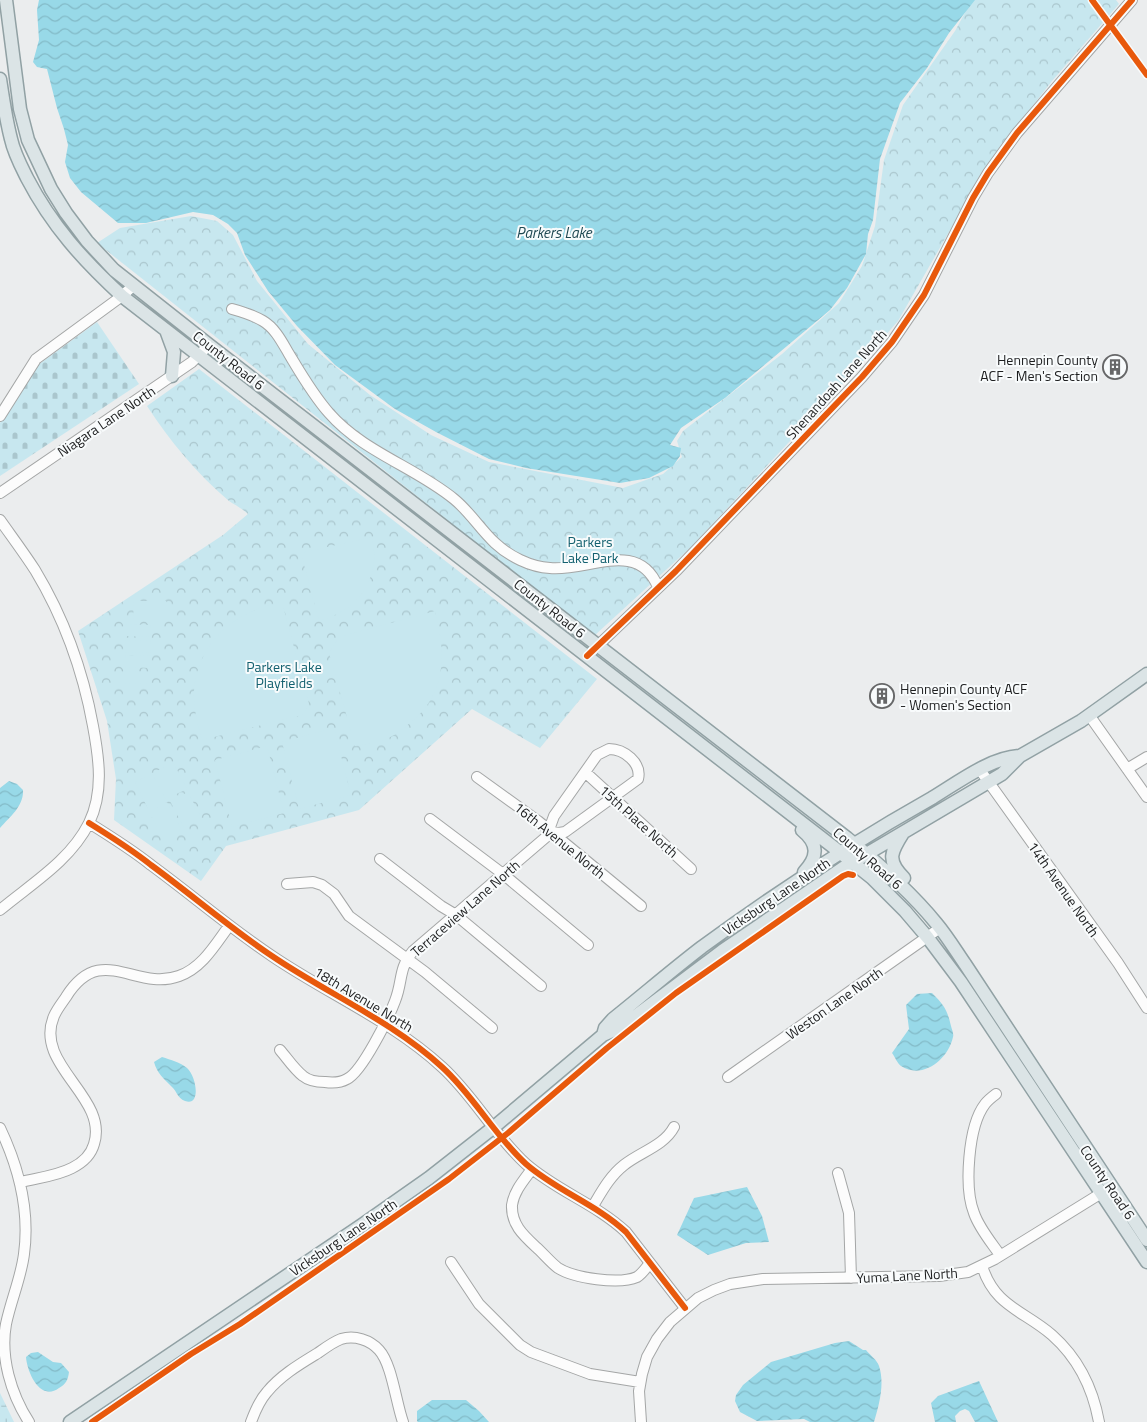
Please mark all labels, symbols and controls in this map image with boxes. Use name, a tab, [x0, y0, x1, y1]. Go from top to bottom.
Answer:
water label: Parkers Lake	[516, 221, 593, 244]
street label: Shenandoah Lane North	[781, 324, 891, 444]
street label: County Road 6	[189, 325, 269, 395]
place label: Hennepin County ACF - Men's Section	[980, 349, 1098, 386]
building icon: Hennepin County ACF - Men's Section	[1102, 354, 1128, 380]
street label: Niagara Lane North	[53, 380, 159, 462]
park label: Parkers Lake Park	[561, 531, 619, 568]
street label: County Road 6	[510, 573, 590, 643]
park label: Parkers Lake Playfields	[246, 656, 322, 693]
place label: Hennepin County ACF - Women's Section	[900, 678, 1027, 715]
building icon: Hennepin County ACF - Women's Section	[869, 683, 895, 709]
street label: 15th Place North	[595, 780, 683, 862]
street label: 16th Avenue North	[510, 797, 610, 883]
street label: County Road 6	[829, 822, 907, 894]
street label: 14th Avenue North	[1023, 837, 1105, 941]
street label: Vicksburg Lane North	[718, 852, 834, 940]
street label: Terraceview Lane North	[406, 855, 524, 961]
street label: 18th Avenue North	[311, 961, 417, 1037]
street label: Weston Lane North	[781, 962, 887, 1044]
street label: County Road 6	[1075, 1141, 1141, 1224]
street label: Vicksburg Lane North	[285, 1193, 401, 1281]
street label: Yuma Lane North	[856, 1262, 958, 1288]

